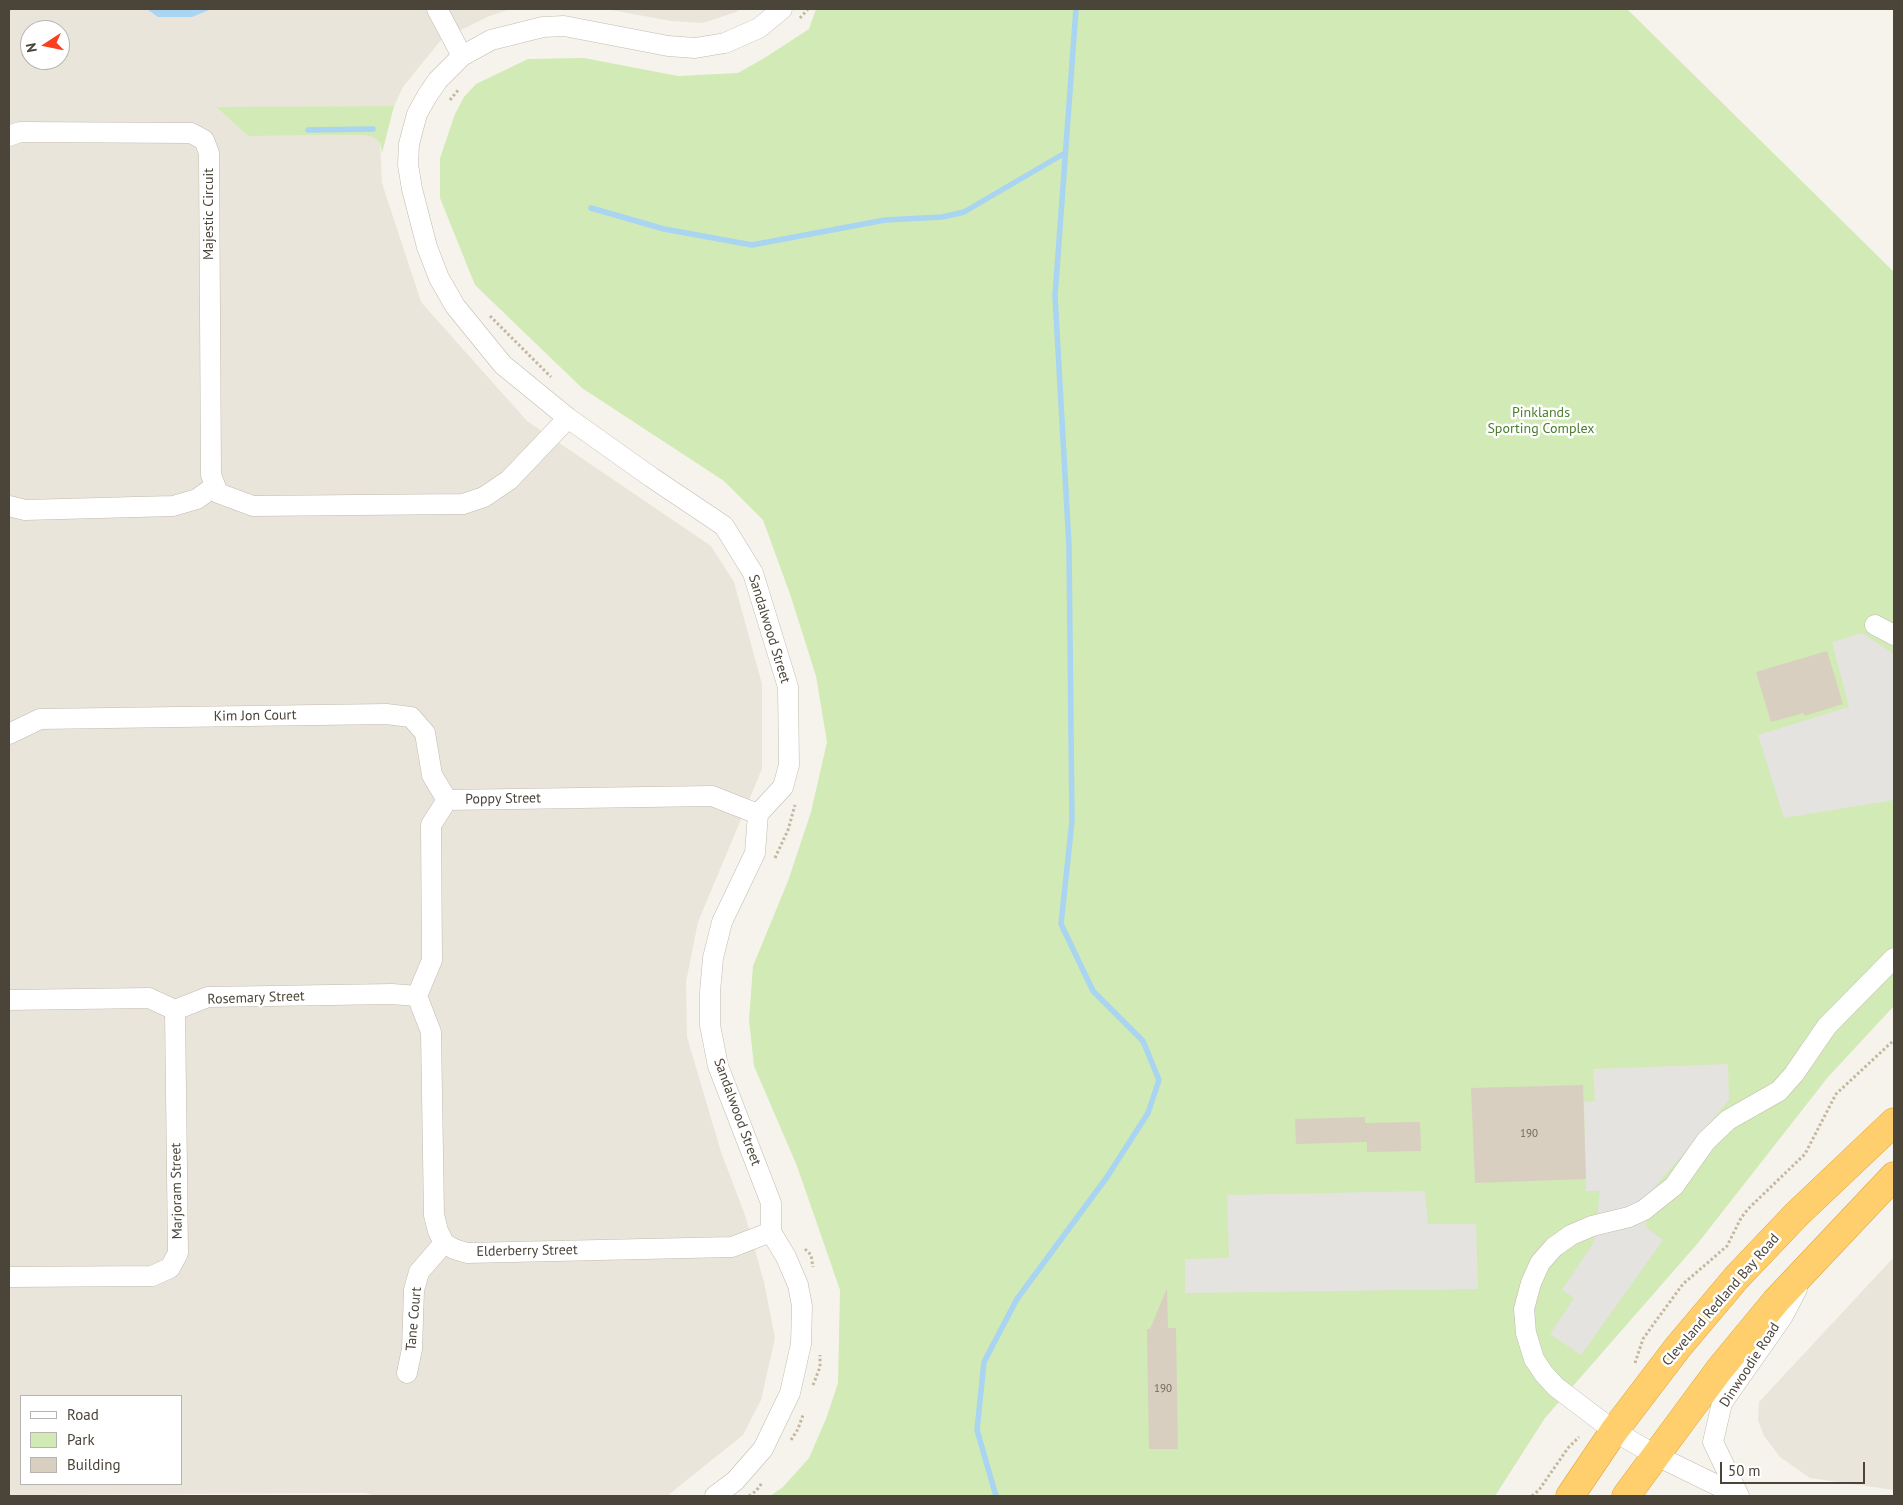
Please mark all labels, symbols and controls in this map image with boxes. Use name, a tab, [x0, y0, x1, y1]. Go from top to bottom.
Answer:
north arrow	[20, 20, 70, 70]
text: N	[22, 41, 41, 54]
street label: Majestic Circuit	[201, 168, 217, 260]
park label: Pinklands Sporting Complex	[1487, 405, 1595, 438]
street label: Sandalwood Street	[744, 573, 794, 685]
street label: Kim Jon Court	[213, 707, 297, 725]
street label: Poppy Street	[465, 790, 541, 808]
street label: Rosemary Street	[207, 988, 305, 1008]
street label: Sandalwood Street	[710, 1056, 764, 1168]
house number: 190	[1520, 1127, 1538, 1141]
street label: Marjoram Street	[168, 1143, 186, 1239]
street label: Cleveland Redland Bay Road	[1659, 1230, 1783, 1370]
street label: Elderberry Street	[476, 1242, 578, 1260]
street label: Tane Court	[403, 1286, 425, 1352]
street label: Dinwoodie Road	[1716, 1320, 1784, 1410]
house number: 190	[1154, 1382, 1172, 1396]
legend	[20, 1395, 182, 1485]
text: Road	[67, 1405, 99, 1424]
text: Park	[67, 1430, 95, 1449]
scale bar	[1723, 1452, 1868, 1484]
text: Building	[67, 1455, 121, 1474]
text: 50 m	[1728, 1461, 1761, 1480]

